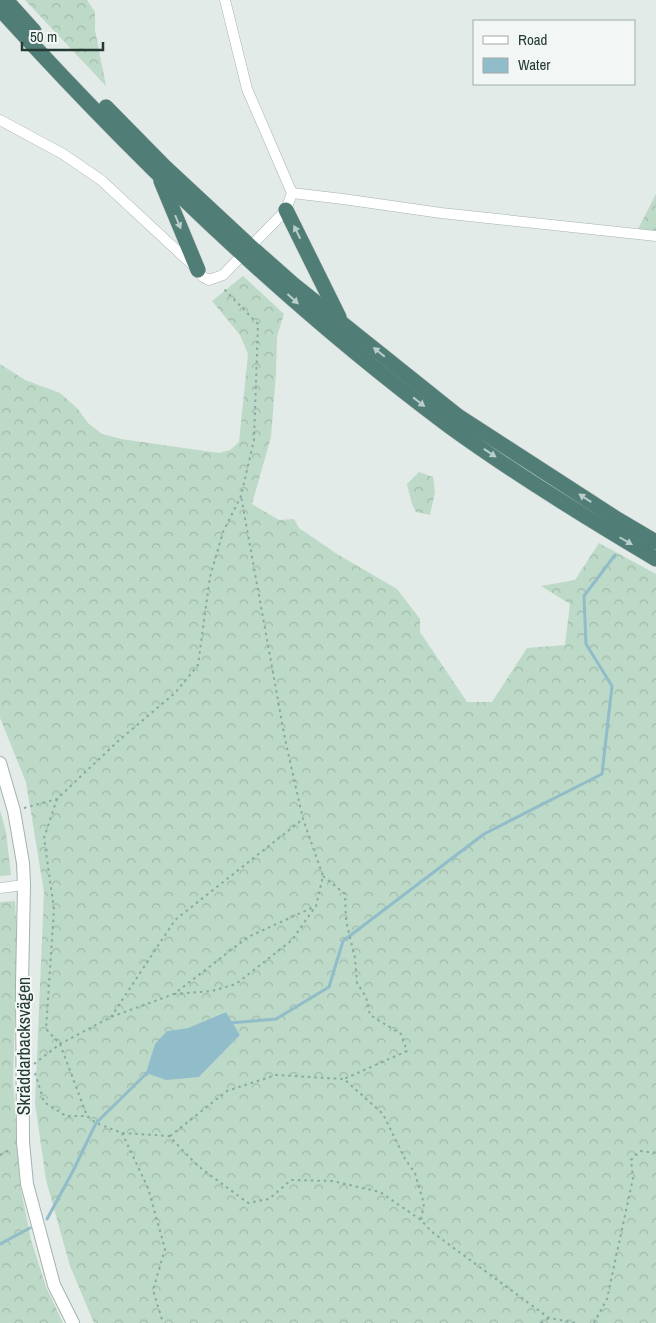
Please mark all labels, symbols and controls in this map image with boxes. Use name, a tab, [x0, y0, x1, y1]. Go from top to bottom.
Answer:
scale bar	[22, 20, 104, 52]
legend	[473, 20, 636, 85]
text: 50 m	[30, 26, 57, 47]
text: Road	[518, 29, 547, 50]
text: Water	[518, 54, 550, 75]
one-way arrow	[175, 215, 183, 229]
one-way arrow	[293, 225, 301, 239]
one-way arrow	[287, 293, 299, 305]
one-way arrow	[372, 347, 385, 358]
one-way arrow	[412, 396, 425, 407]
one-way arrow	[483, 449, 497, 458]
one-way arrow	[578, 494, 591, 503]
one-way arrow	[620, 537, 633, 546]
street label: Skräddarbacksvägen	[11, 977, 36, 1115]

